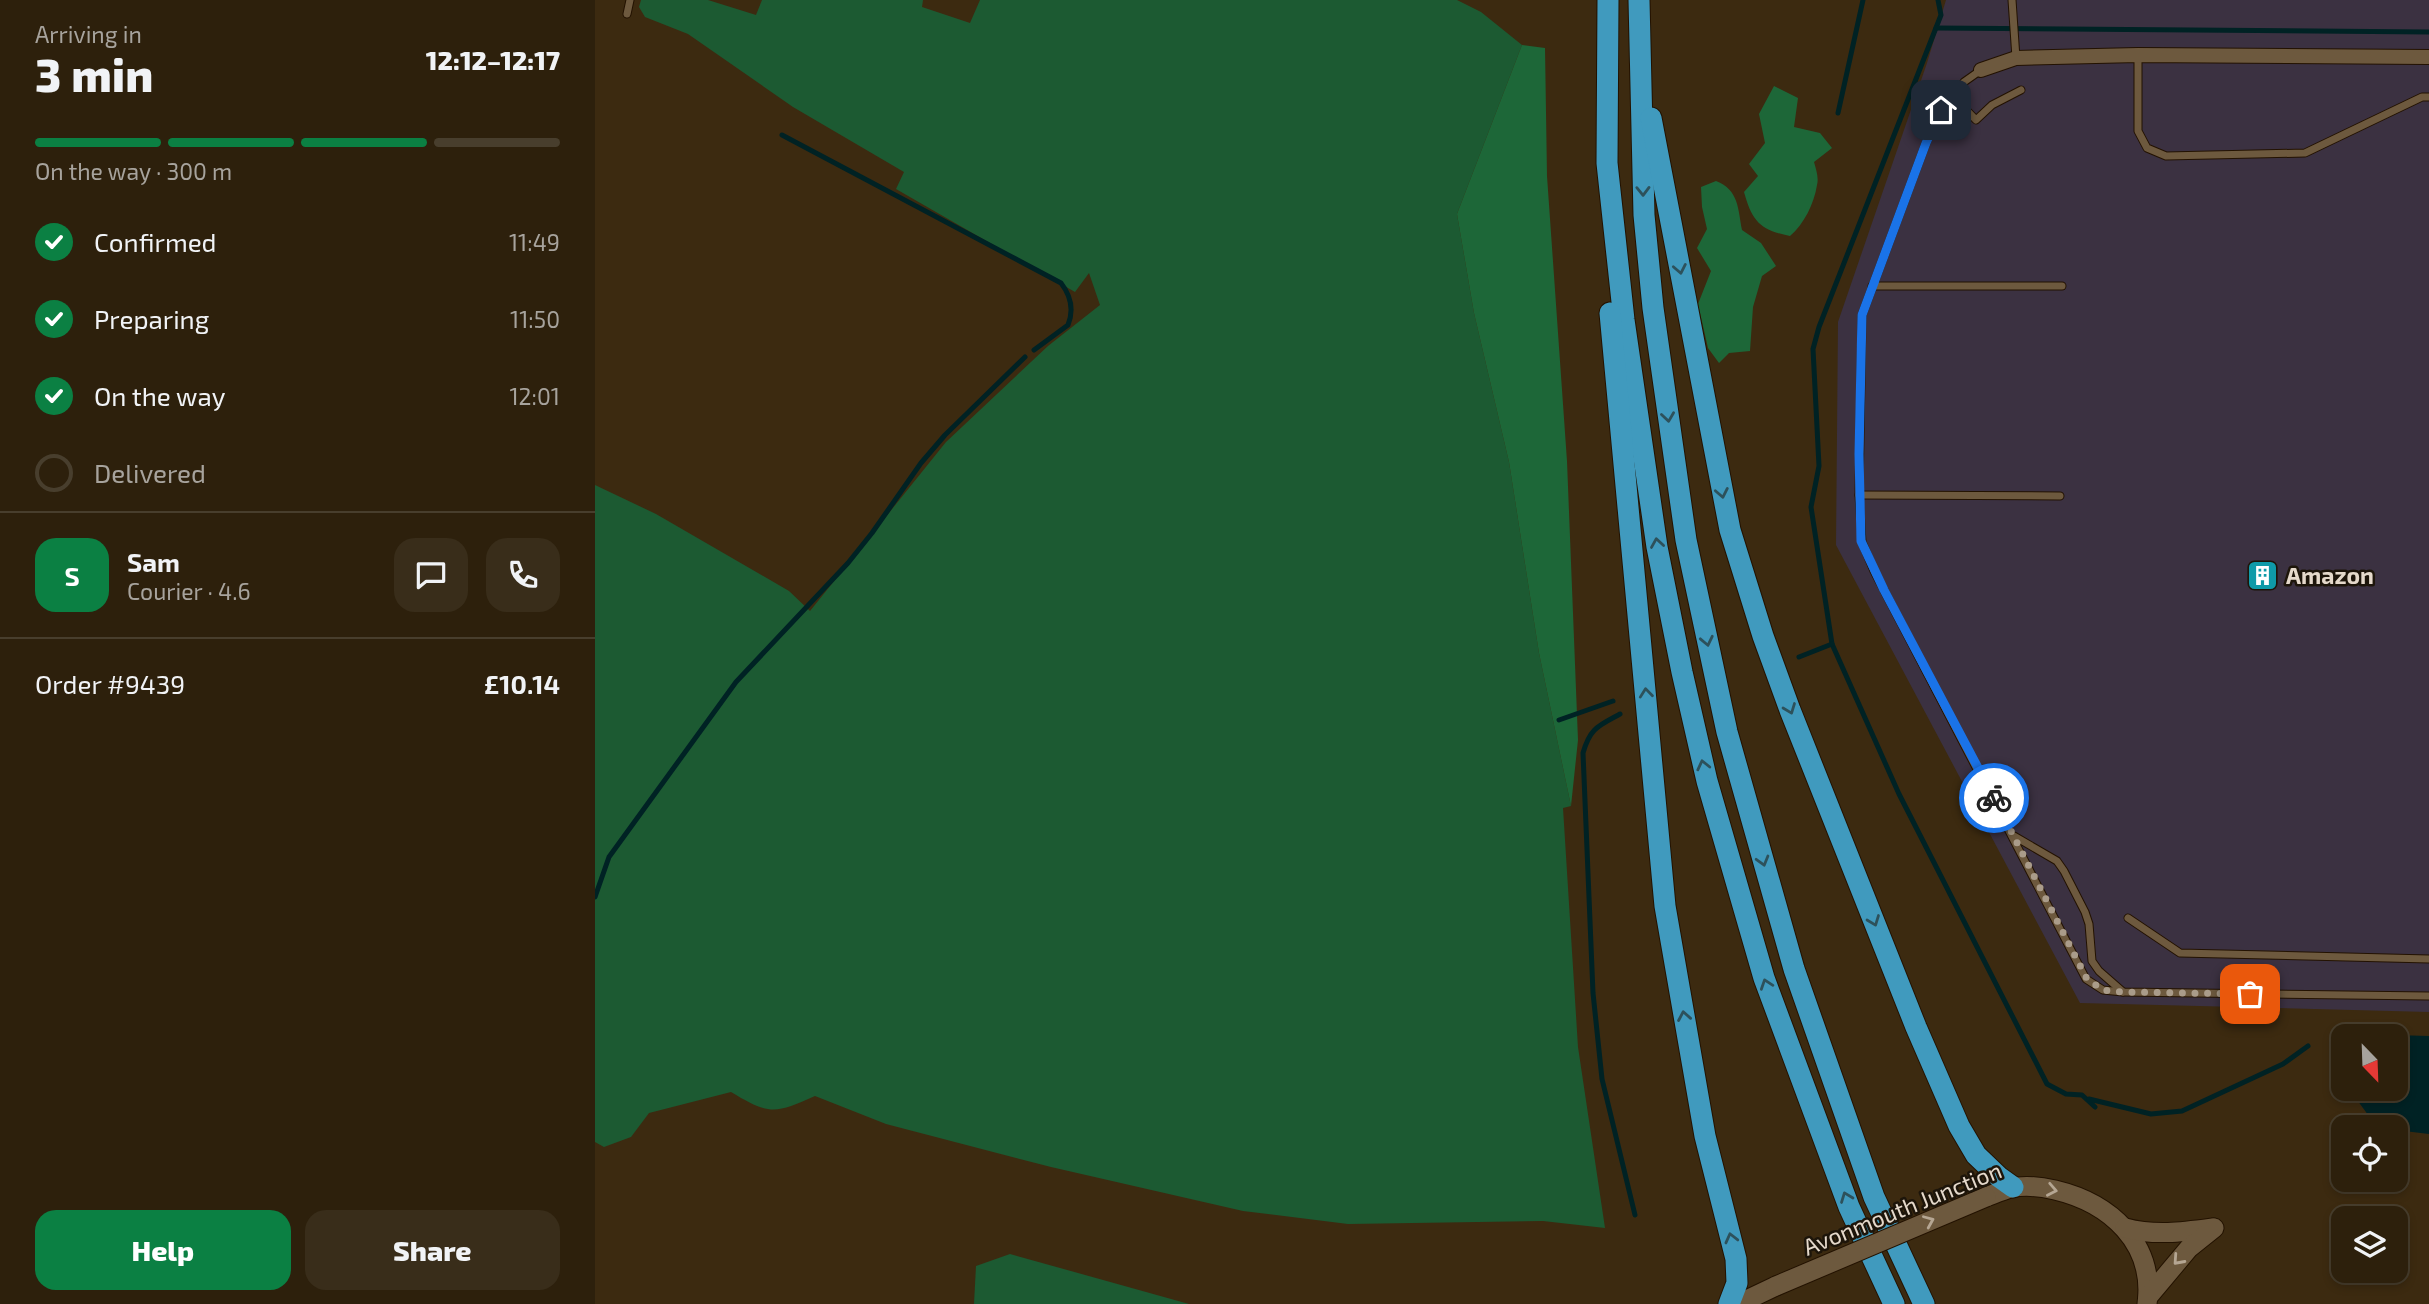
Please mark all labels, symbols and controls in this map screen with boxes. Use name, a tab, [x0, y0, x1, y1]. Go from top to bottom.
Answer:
text: Arriving in	[35, 20, 142, 48]
text: 12:12–12:17	[426, 44, 560, 75]
text: 3 min	[35, 46, 153, 101]
pin	[1911, 80, 1971, 140]
icon: home	[1922, 91, 1960, 129]
text: On the way · 300 m	[35, 157, 232, 185]
one-way arrow	[1635, 186, 1651, 196]
icon: check	[35, 223, 73, 261]
text: Confirmed	[94, 226, 217, 257]
text: 11:49	[509, 228, 560, 256]
one-way arrow	[1672, 263, 1687, 275]
icon: check	[35, 300, 73, 338]
text: Preparing	[94, 303, 209, 334]
text: 11:50	[510, 305, 560, 333]
icon: check	[35, 377, 73, 415]
text: On the way	[94, 380, 225, 411]
text: 12:01	[509, 382, 560, 410]
one-way arrow	[1660, 411, 1675, 423]
text: Delivered	[94, 457, 206, 488]
one-way arrow	[1714, 486, 1729, 498]
one-way arrow	[1650, 537, 1665, 549]
button: chat	[394, 538, 468, 612]
button: phone	[486, 538, 560, 612]
text: Sam	[127, 546, 180, 577]
building icon: Amazon	[2246, 558, 2280, 592]
text: S	[64, 560, 80, 591]
place label: Amazon	[2286, 561, 2374, 589]
text: Courier · 4.6	[127, 577, 251, 605]
one-way arrow	[1699, 635, 1714, 647]
text: Order #9439	[35, 668, 185, 699]
text: £10.14	[484, 668, 560, 699]
one-way arrow	[1639, 687, 1654, 698]
one-way arrow	[1781, 703, 1795, 715]
one-way arrow	[1697, 760, 1712, 772]
courier	[1959, 763, 2029, 833]
icon: bike	[1975, 779, 2013, 817]
one-way arrow	[1755, 855, 1769, 867]
one-way arrow	[1866, 914, 1880, 926]
pin	[2220, 964, 2280, 1024]
icon: bag	[2231, 975, 2269, 1013]
one-way arrow	[1760, 978, 1774, 991]
one-way arrow	[1677, 1010, 1692, 1022]
north arrow	[2331, 1024, 2408, 1101]
map controls	[2331, 1024, 2408, 1283]
button: locate	[2331, 1115, 2408, 1192]
street label: Avonmouth Junction	[1799, 1155, 2005, 1261]
one-way arrow	[2046, 1182, 2058, 1197]
one-way arrow	[1840, 1192, 1854, 1204]
button: layers	[2331, 1206, 2408, 1283]
button: Help	[35, 1210, 291, 1290]
button: Share	[305, 1210, 560, 1290]
one-way arrow	[1922, 1216, 1934, 1230]
one-way arrow	[1725, 1232, 1739, 1244]
one-way arrow	[2174, 1252, 2186, 1265]

